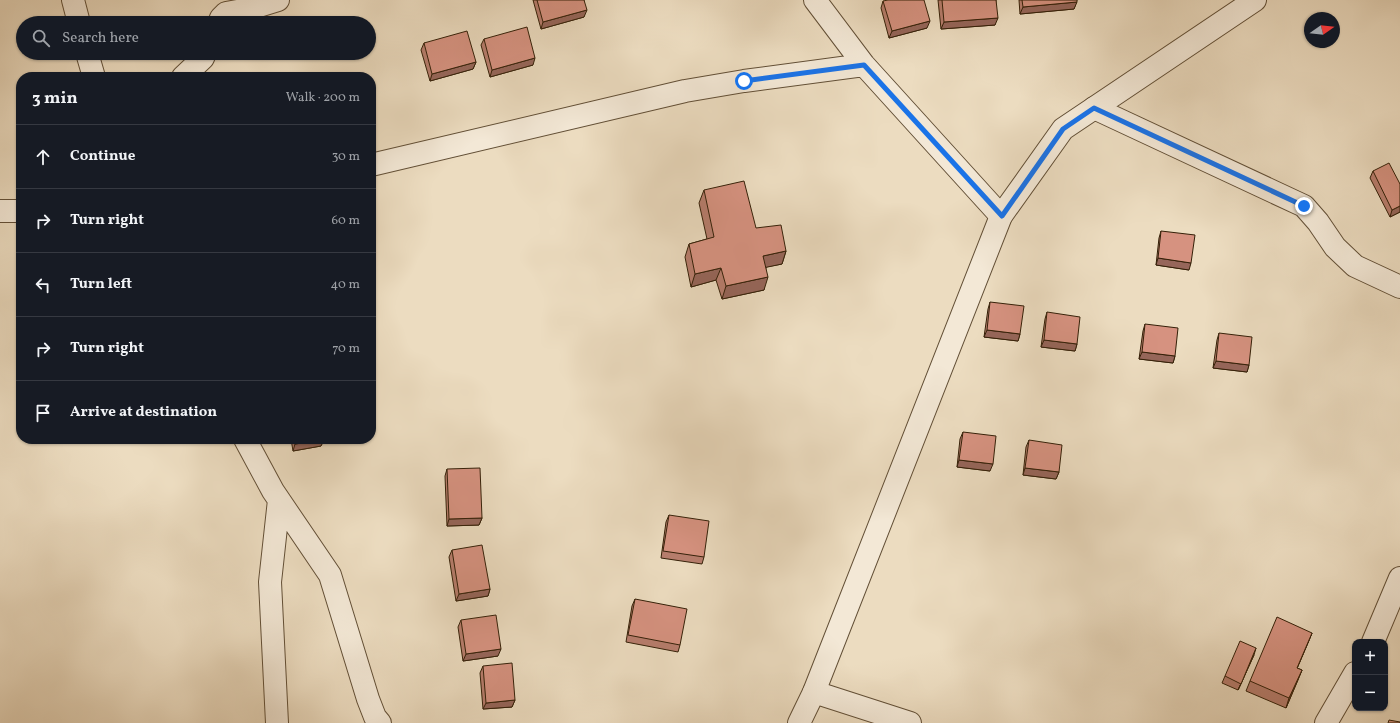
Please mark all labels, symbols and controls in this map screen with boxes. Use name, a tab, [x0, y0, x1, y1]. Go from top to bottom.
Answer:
north arrow	[1304, 12, 1340, 48]
search box	[16, 16, 376, 60]
icon: search	[30, 27, 52, 49]
text: Search here	[62, 28, 139, 49]
route start	[735, 72, 753, 90]
text: 3 min	[32, 87, 78, 110]
text: Walk · 200 m	[286, 89, 360, 107]
icon: ahead	[32, 146, 54, 168]
text: Continue	[70, 146, 135, 167]
text: 30 m	[332, 148, 360, 166]
route end	[1295, 197, 1313, 215]
icon: right	[32, 210, 54, 232]
text: Turn right	[70, 210, 144, 231]
text: 60 m	[332, 212, 360, 230]
icon: left	[32, 274, 54, 296]
text: Turn left	[70, 274, 132, 295]
text: 40 m	[331, 276, 360, 294]
icon: right	[32, 338, 54, 360]
text: Turn right	[70, 338, 144, 359]
text: 70 m	[332, 340, 360, 358]
icon: arrive	[32, 402, 54, 424]
text: Arrive at destination	[70, 402, 217, 423]
map controls	[1352, 639, 1388, 711]
button: +	[1352, 639, 1388, 675]
button: −	[1352, 675, 1388, 711]

